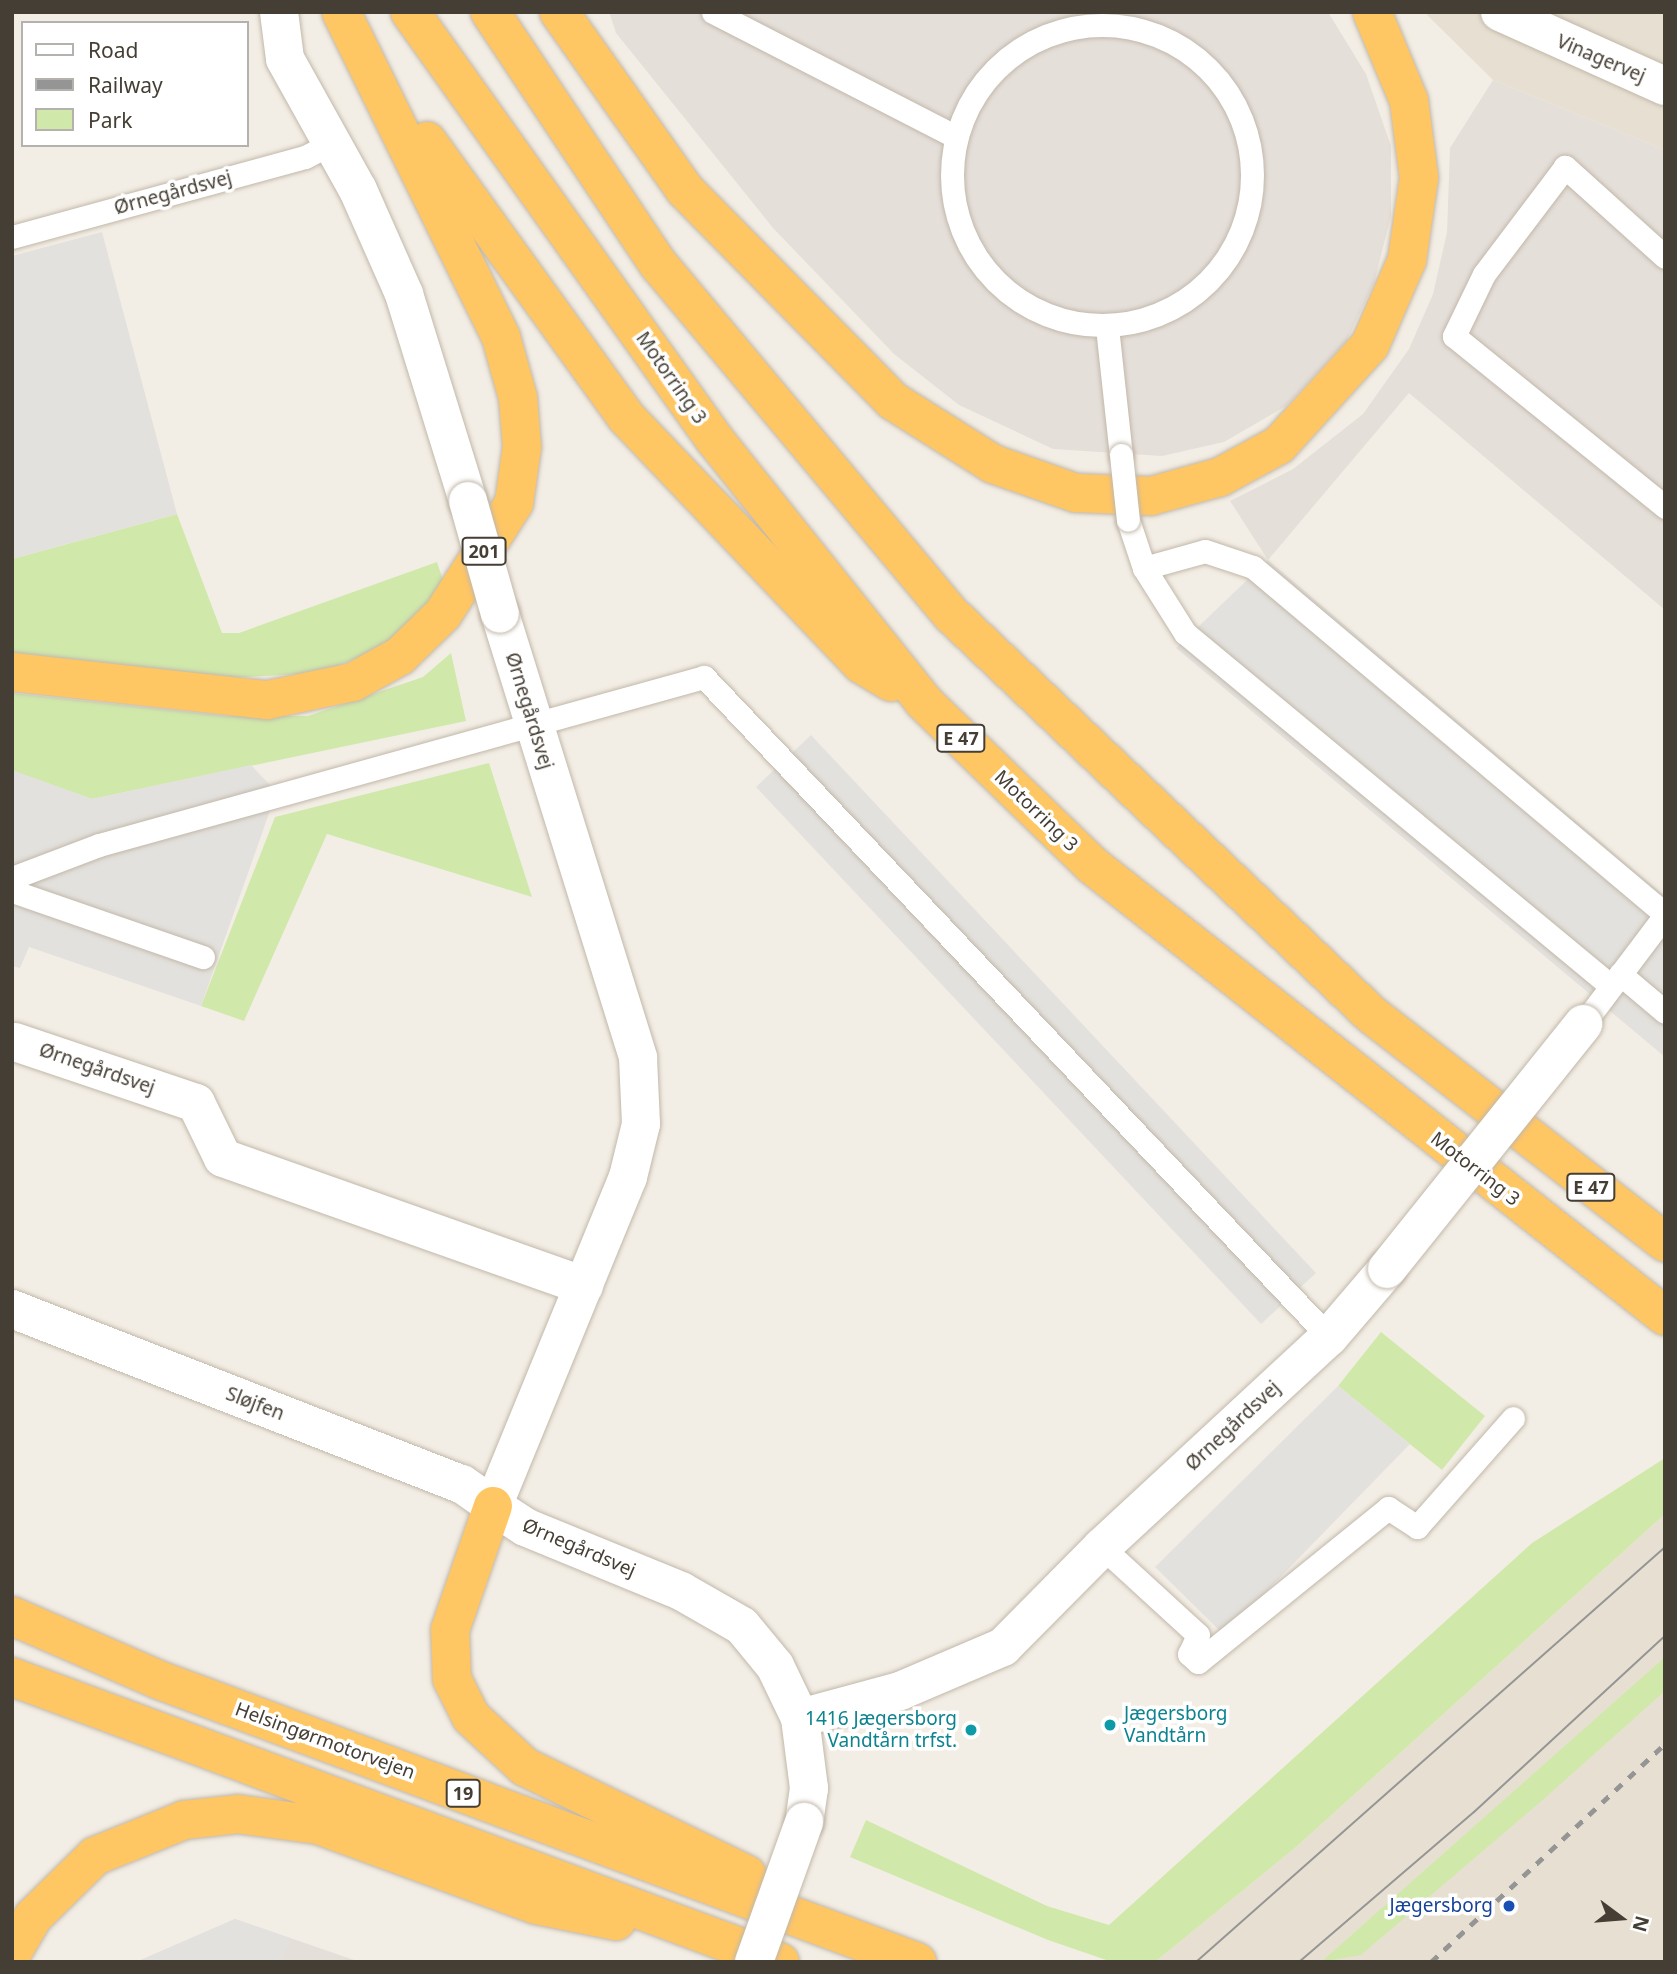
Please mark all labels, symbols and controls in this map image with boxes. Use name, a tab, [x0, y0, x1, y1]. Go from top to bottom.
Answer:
legend	[21, 21, 248, 147]
street label: Vinagervej	[1553, 30, 1649, 88]
text: Road	[88, 36, 138, 64]
text: Railway	[88, 71, 163, 99]
text: Park	[88, 106, 132, 134]
street label: Ørnegårdsvej	[112, 166, 234, 220]
street label: Motorring 3	[631, 328, 711, 428]
road number: 201	[461, 536, 507, 566]
street label: Ørnegårdsvej	[500, 650, 558, 772]
road number: E 47	[935, 724, 987, 752]
street label: Motorring 3	[990, 766, 1082, 856]
street label: Ørnegårdsvej	[36, 1039, 158, 1099]
street label: Motorring 3	[1426, 1127, 1524, 1211]
road number: E 47	[1565, 1172, 1617, 1202]
street label: Ørnegårdsvej	[1181, 1376, 1285, 1476]
street label: Sløjfen	[223, 1382, 287, 1426]
street label: Ørnegårdsvej	[519, 1514, 639, 1582]
street label: Helsingørmotorvejen	[232, 1698, 418, 1784]
place label: Jægersborg Vandtårn	[1124, 1703, 1227, 1747]
place label: 1416 Jægersborg Vandtårn trfst.	[805, 1708, 957, 1752]
marker: Jægersborg Vandtårn	[1102, 1717, 1118, 1733]
marker: 1416 Jægersborg Vandtårn trfst.	[963, 1722, 979, 1738]
road number: 19	[446, 1778, 480, 1808]
north arrow	[1586, 1883, 1656, 1953]
place label: Jægersborg	[1390, 1895, 1493, 1917]
marker: Jægersborg	[1499, 1896, 1519, 1916]
text: N	[1627, 1913, 1656, 1935]

